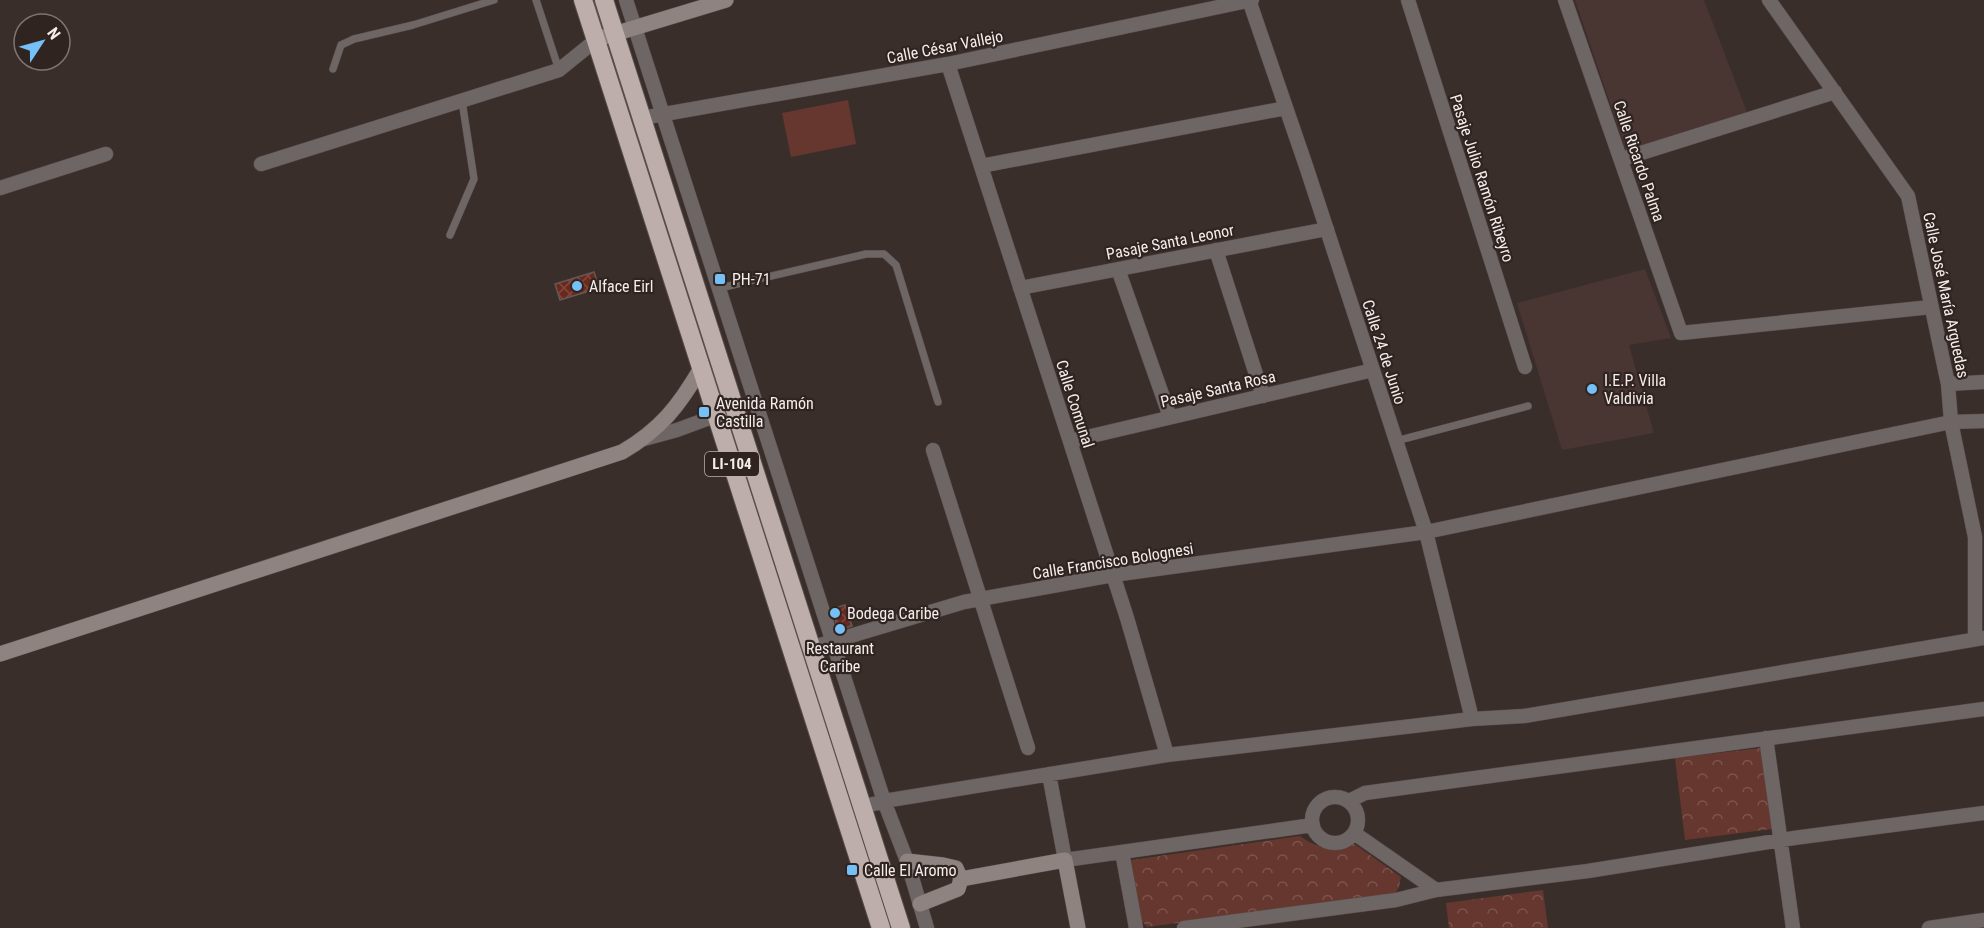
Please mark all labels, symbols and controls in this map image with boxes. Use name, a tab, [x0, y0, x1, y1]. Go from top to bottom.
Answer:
north arrow	[12, 12, 72, 72]
text: N	[43, 24, 64, 43]
street label: Calle César Vallejo	[885, 26, 1005, 68]
street label: Pasaje Julio Ramón Ribeyro	[1446, 92, 1518, 264]
street label: Calle Ricardo Palma	[1609, 98, 1669, 224]
street label: Calle José María Arguedas	[1919, 210, 1973, 380]
street label: Pasaje Santa Leonor	[1105, 220, 1236, 264]
place label: PH-71	[732, 270, 771, 289]
marker: PH-71	[713, 272, 727, 286]
place label: Alface Eirl	[589, 277, 653, 296]
marker: Alface Eirl	[570, 279, 584, 293]
street label: Calle 24 de Junio	[1358, 297, 1410, 407]
street label: Calle Comunal	[1052, 358, 1098, 450]
street label: Pasaje Santa Rosa	[1159, 367, 1277, 411]
place label: I.E.P. Villa Valdivia	[1604, 371, 1666, 408]
marker: I.E.P. Villa Valdivia	[1585, 382, 1599, 396]
place label: Avenida Ramón Castilla	[716, 394, 814, 431]
marker: Avenida Ramón Castilla	[697, 405, 711, 419]
road number: LI-104	[705, 452, 759, 476]
street label: Calle Francisco Bolognesi	[1031, 539, 1195, 583]
place label: Bodega Caribe	[847, 604, 939, 623]
marker: Bodega Caribe	[828, 606, 842, 620]
marker: Restaurant Caribe	[833, 622, 847, 636]
place label: Restaurant Caribe	[806, 639, 874, 676]
place label: Calle El Aromo	[864, 861, 957, 880]
marker: Calle El Aromo	[845, 863, 859, 877]

